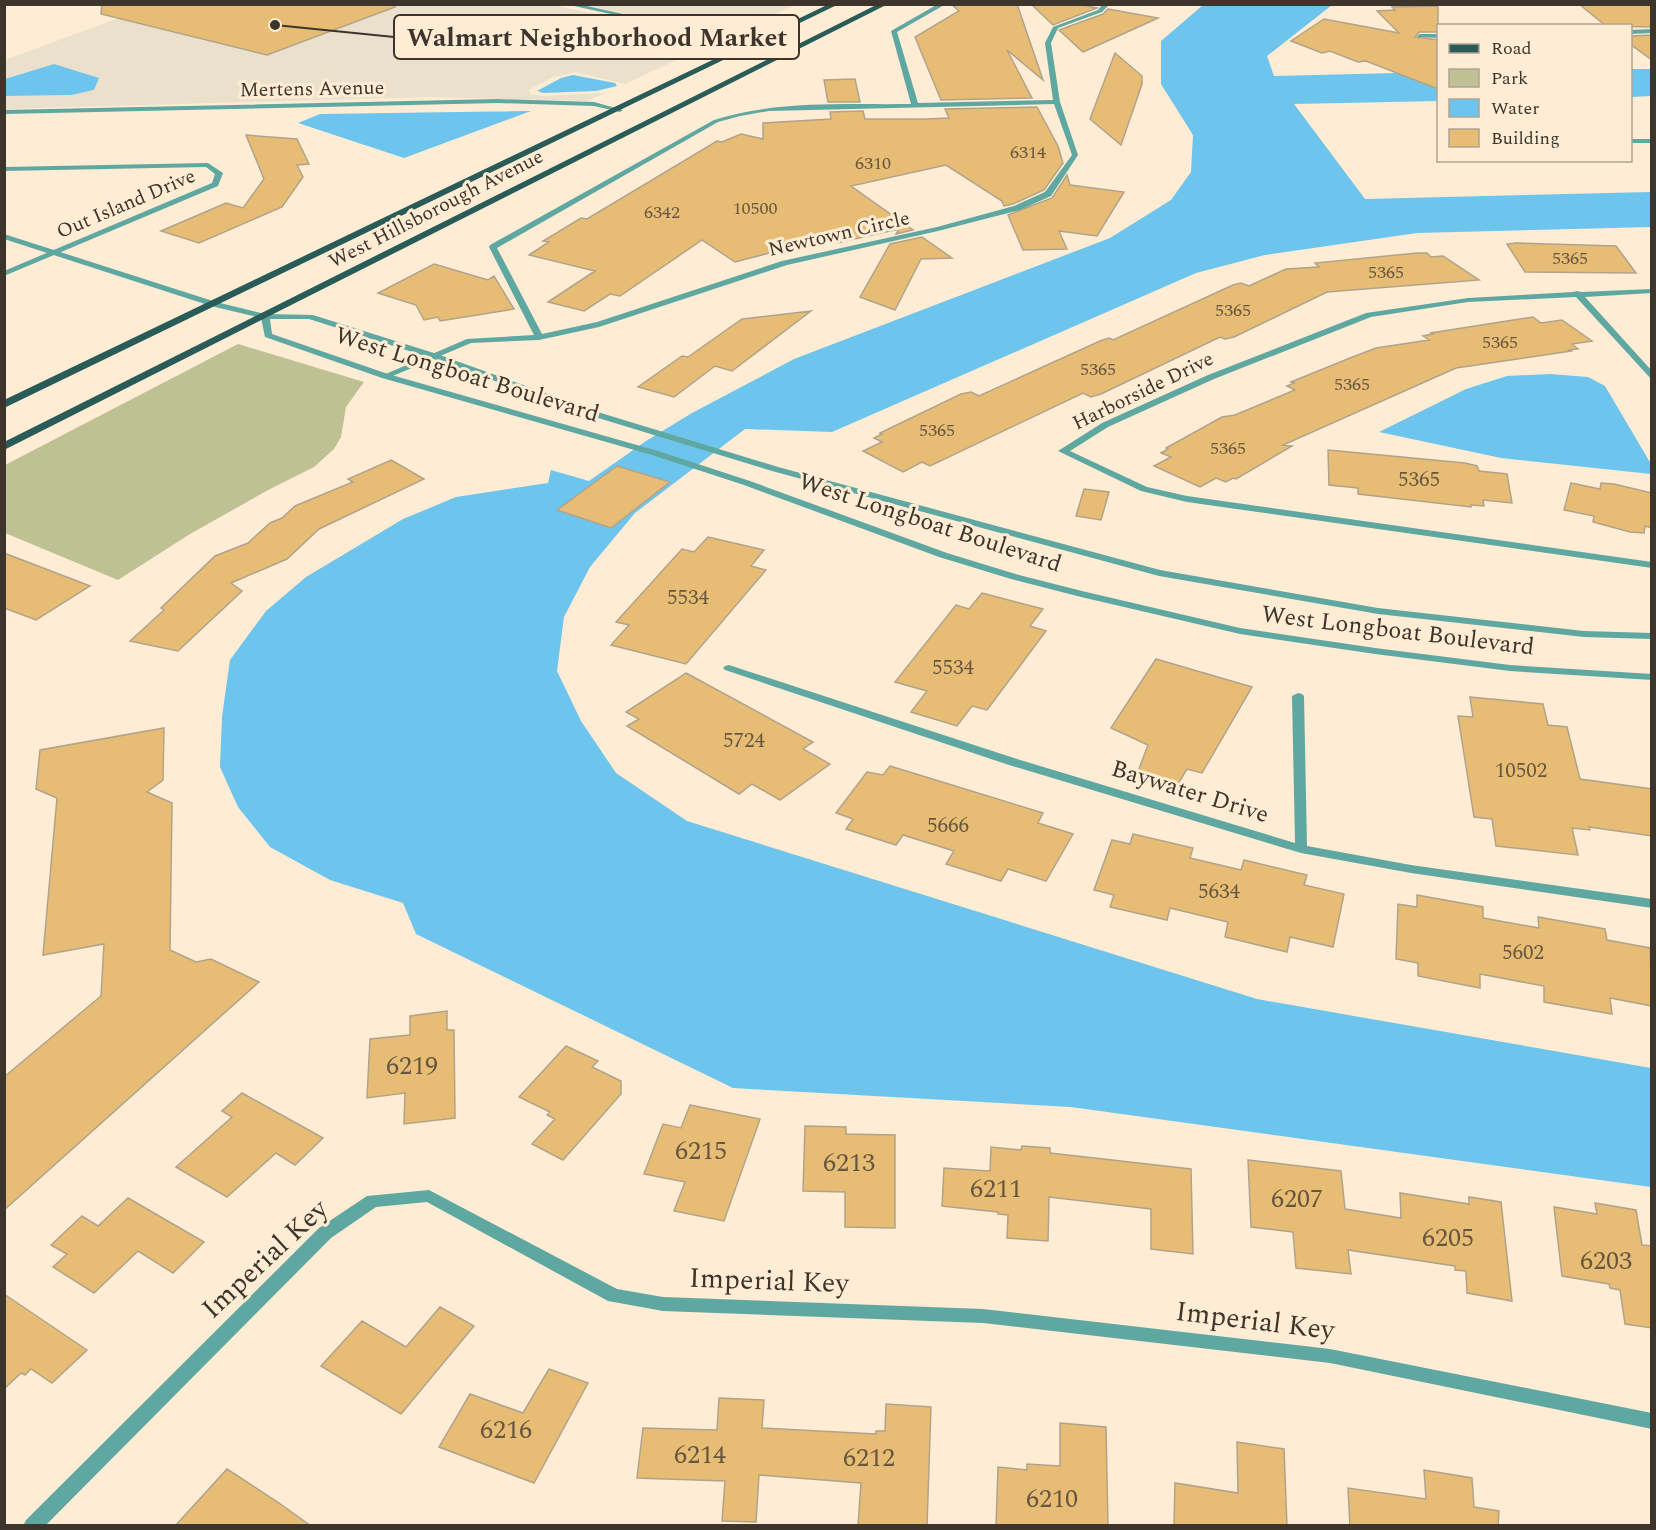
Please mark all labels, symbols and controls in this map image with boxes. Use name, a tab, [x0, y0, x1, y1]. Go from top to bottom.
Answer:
callout: Walmart Neighborhood Market	[394, 15, 799, 59]
text: Walmart Neighborhood Market	[407, 18, 787, 58]
legend	[1437, 24, 1632, 162]
text: Road	[1491, 35, 1532, 62]
text: Park	[1491, 65, 1528, 92]
street label: Mertens Avenue	[239, 73, 385, 105]
text: Water	[1491, 95, 1539, 122]
text: Building	[1491, 125, 1560, 152]
house number: 6314	[1010, 139, 1046, 166]
street label: West Hillsborough Avenue	[323, 142, 549, 276]
house number: 6310	[855, 150, 891, 177]
street label: Out Island Drive	[52, 161, 200, 247]
house number: 10500	[733, 195, 778, 222]
house number: 6342	[644, 199, 680, 226]
street label: Newtown Circle	[765, 203, 913, 265]
house number: 5365	[1552, 245, 1588, 272]
house number: 5365	[1368, 259, 1404, 286]
house number: 5365	[1215, 297, 1251, 324]
street label: West Longboat Boulevard	[330, 318, 604, 432]
house number: 5365	[1482, 329, 1518, 356]
street label: Harborside Drive	[1067, 344, 1219, 438]
house number: 5365	[1080, 356, 1116, 383]
house number: 5365	[1334, 371, 1370, 398]
house number: 5365	[919, 417, 955, 444]
house number: 5365	[1210, 435, 1246, 462]
street label: West Longboat Boulevard	[794, 463, 1066, 583]
house number: 5365	[1398, 464, 1440, 496]
house number: 5534	[667, 582, 709, 614]
street label: West Longboat Boulevard	[1260, 596, 1536, 666]
house number: 5534	[932, 652, 974, 684]
house number: 5724	[723, 725, 765, 757]
street label: Baywater Drive	[1107, 751, 1273, 833]
house number: 10502	[1495, 755, 1547, 787]
house number: 5666	[927, 810, 969, 842]
house number: 5634	[1198, 876, 1240, 908]
house number: 5602	[1502, 937, 1544, 969]
house number: 6219	[386, 1046, 438, 1086]
house number: 6215	[675, 1131, 727, 1171]
house number: 6213	[823, 1143, 875, 1183]
house number: 6211	[970, 1169, 1022, 1209]
house number: 6207	[1271, 1179, 1323, 1219]
street label: Imperial Key	[192, 1188, 339, 1329]
house number: 6205	[1422, 1218, 1474, 1258]
house number: 6203	[1580, 1241, 1632, 1281]
street label: Imperial Key	[688, 1257, 851, 1305]
street label: Imperial Key	[1173, 1290, 1338, 1352]
house number: 6216	[480, 1410, 532, 1450]
house number: 6214	[674, 1435, 726, 1475]
house number: 6212	[843, 1438, 895, 1478]
house number: 6210	[1026, 1479, 1078, 1519]

